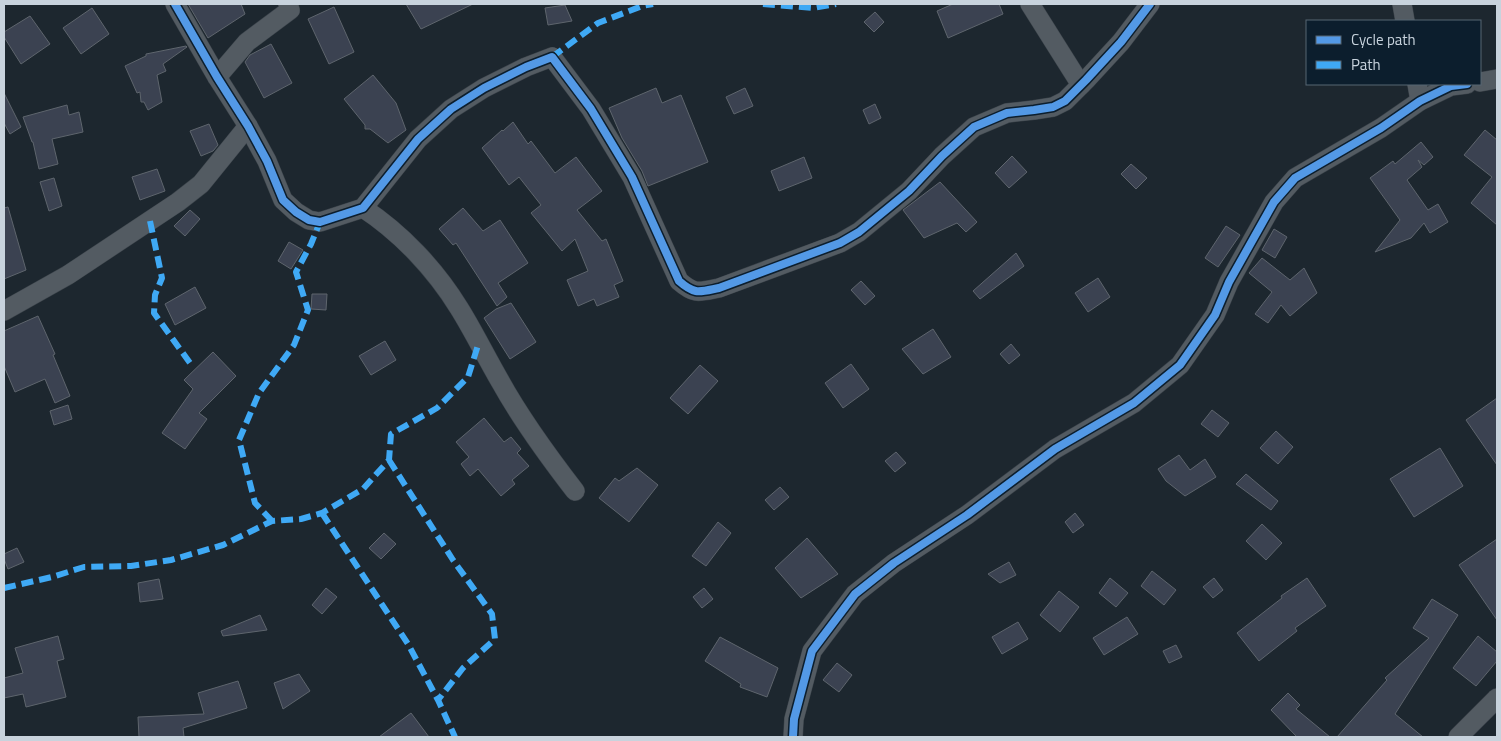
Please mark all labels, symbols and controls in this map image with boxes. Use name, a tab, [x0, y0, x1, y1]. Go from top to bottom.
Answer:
legend	[1306, 20, 1481, 85]
text: Cycle path	[1351, 28, 1416, 51]
text: Path	[1351, 53, 1381, 76]

